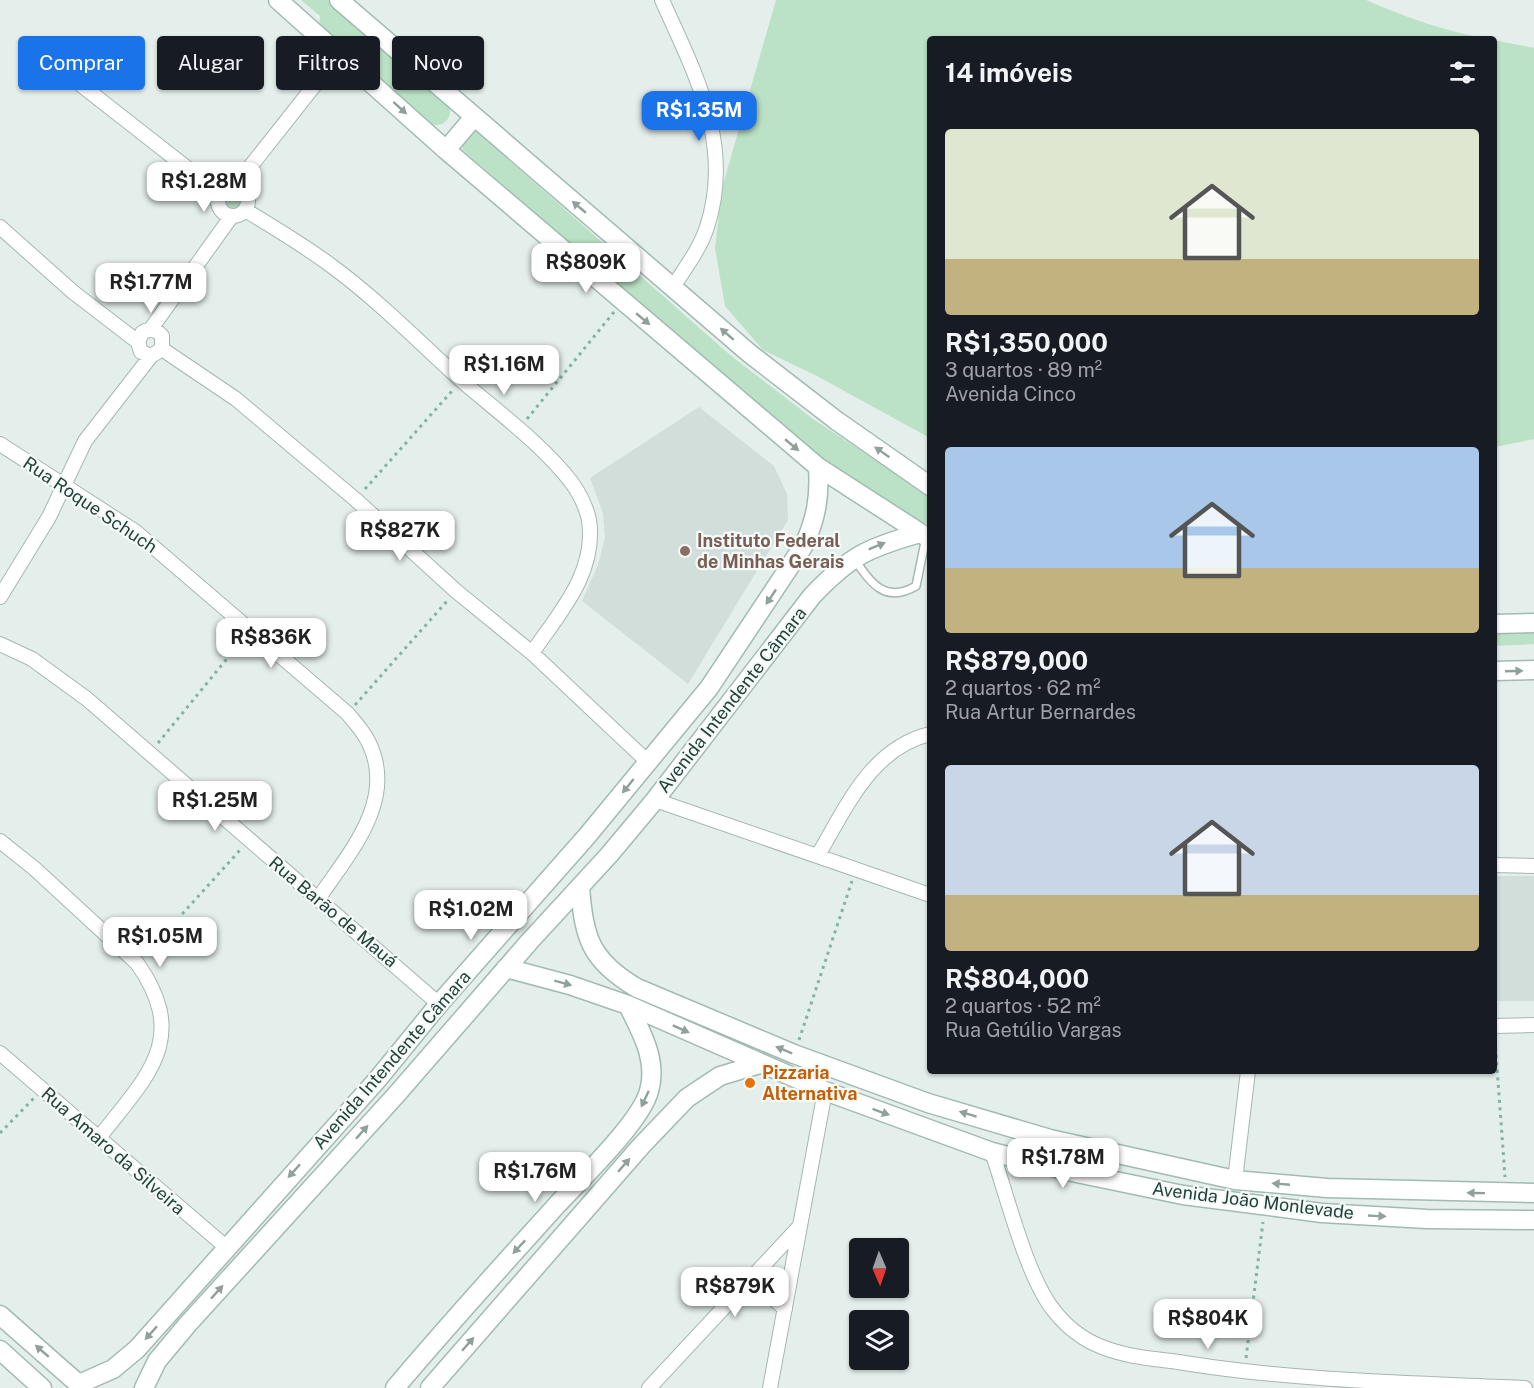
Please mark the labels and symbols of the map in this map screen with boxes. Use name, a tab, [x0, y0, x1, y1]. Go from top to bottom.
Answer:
pin: R$1.35M	[644, 91, 754, 142]
one-way arrow	[393, 101, 407, 115]
pin: R$1.28M	[149, 162, 259, 213]
one-way arrow	[572, 201, 587, 214]
pin: R$809K	[537, 243, 635, 294]
pin: R$1.77M	[96, 263, 206, 314]
one-way arrow	[635, 312, 650, 325]
one-way arrow	[720, 328, 735, 341]
pin: R$1.16M	[449, 345, 559, 396]
one-way arrow	[784, 438, 800, 451]
one-way arrow	[874, 447, 890, 458]
street label: Rua Roque Schuch	[19, 452, 161, 557]
pin: R$827K	[351, 511, 449, 562]
place label: Instituto Federal de Minhas Gerais	[697, 530, 844, 572]
one-way arrow	[868, 541, 886, 550]
marker: Instituto Federal de Minhas Gerais	[678, 544, 692, 558]
one-way arrow	[766, 589, 777, 605]
street label: Avenida Intendente Câmara	[653, 603, 811, 797]
pin: R$836K	[222, 618, 320, 669]
one-way arrow	[1505, 666, 1524, 676]
one-way arrow	[622, 778, 635, 793]
pin: R$1.25M	[160, 781, 270, 832]
street label: Rua Barão de Mauá	[265, 852, 402, 971]
pin: R$1.02M	[416, 890, 526, 941]
pin: R$1.05M	[105, 917, 215, 968]
street label: Avenida Intendente Câmara	[308, 966, 475, 1153]
one-way arrow	[553, 979, 572, 989]
one-way arrow	[673, 1024, 690, 1033]
one-way arrow	[776, 1045, 793, 1054]
place label: Pizzaria Alternativa	[762, 1062, 857, 1104]
marker: Pizzaria Alternativa	[743, 1076, 757, 1090]
street label: Rua Amaro da Silveira	[37, 1083, 189, 1219]
one-way arrow	[641, 1091, 650, 1108]
one-way arrow	[872, 1107, 890, 1117]
one-way arrow	[959, 1109, 977, 1118]
one-way arrow	[355, 1125, 368, 1140]
pin: R$1.78M	[1008, 1138, 1118, 1189]
pin: R$1.76M	[480, 1152, 590, 1203]
one-way arrow	[617, 1158, 630, 1173]
one-way arrow	[287, 1164, 301, 1179]
street label: Avenida João Monlevade	[1151, 1178, 1355, 1223]
one-way arrow	[1271, 1179, 1290, 1189]
one-way arrow	[1466, 1189, 1485, 1198]
one-way arrow	[1368, 1212, 1387, 1221]
north arrow	[849, 1238, 909, 1298]
one-way arrow	[513, 1239, 526, 1254]
pin: R$879K	[686, 1267, 784, 1318]
one-way arrow	[210, 1285, 223, 1300]
pin: R$804K	[1159, 1299, 1257, 1350]
one-way arrow	[145, 1326, 159, 1340]
one-way arrow	[461, 1337, 474, 1352]
one-way arrow	[35, 1345, 50, 1358]

